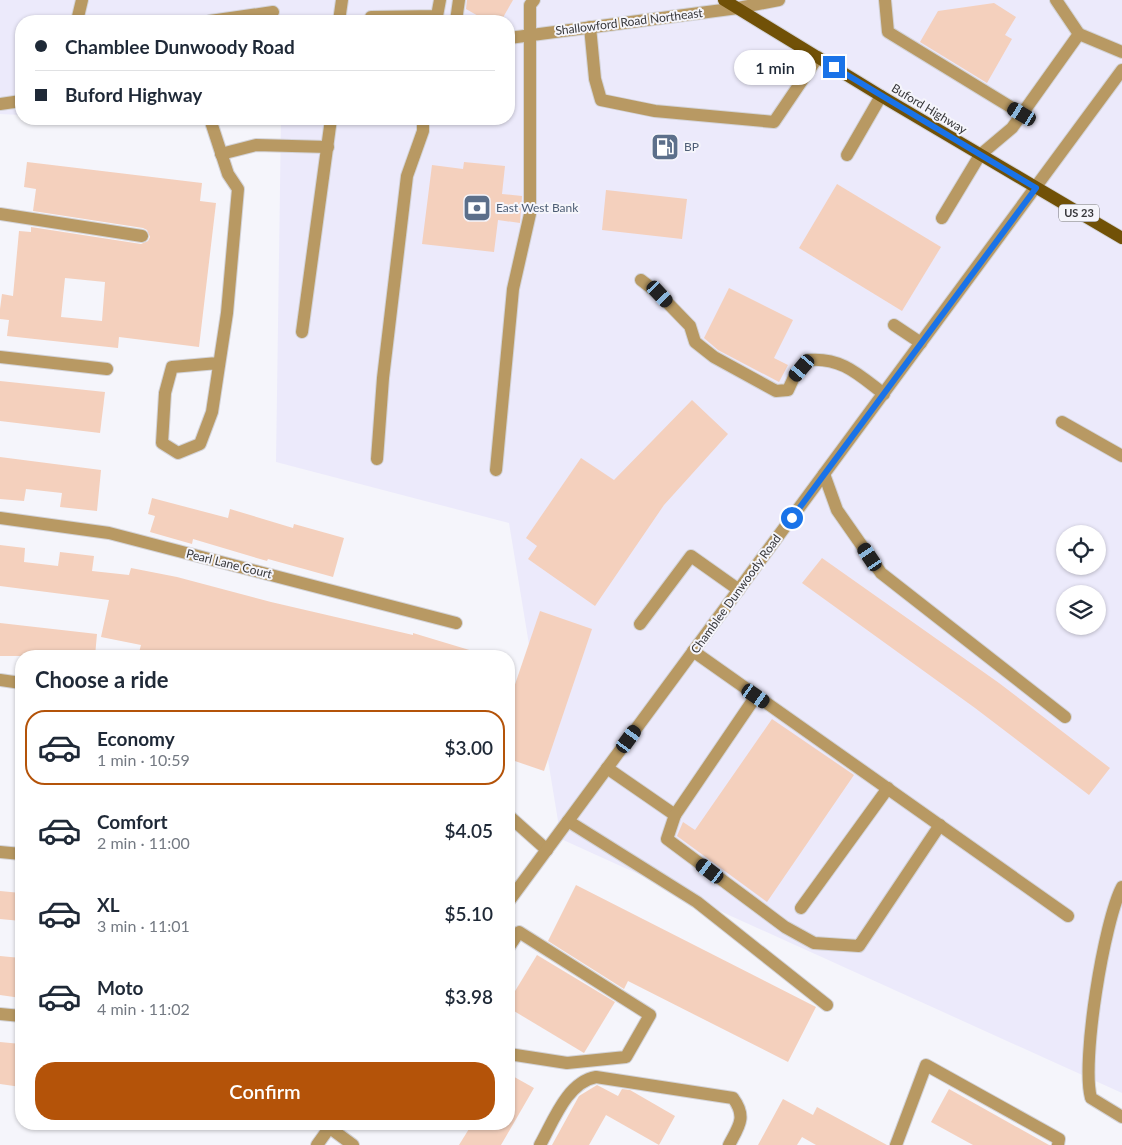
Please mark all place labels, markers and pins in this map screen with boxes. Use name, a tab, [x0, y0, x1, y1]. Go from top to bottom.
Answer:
fuel station icon: BP	[650, 132, 680, 162]
place label: BP	[684, 139, 699, 154]
bank icon: East West Bank	[462, 193, 492, 223]
place label: East West Bank	[496, 200, 579, 215]

